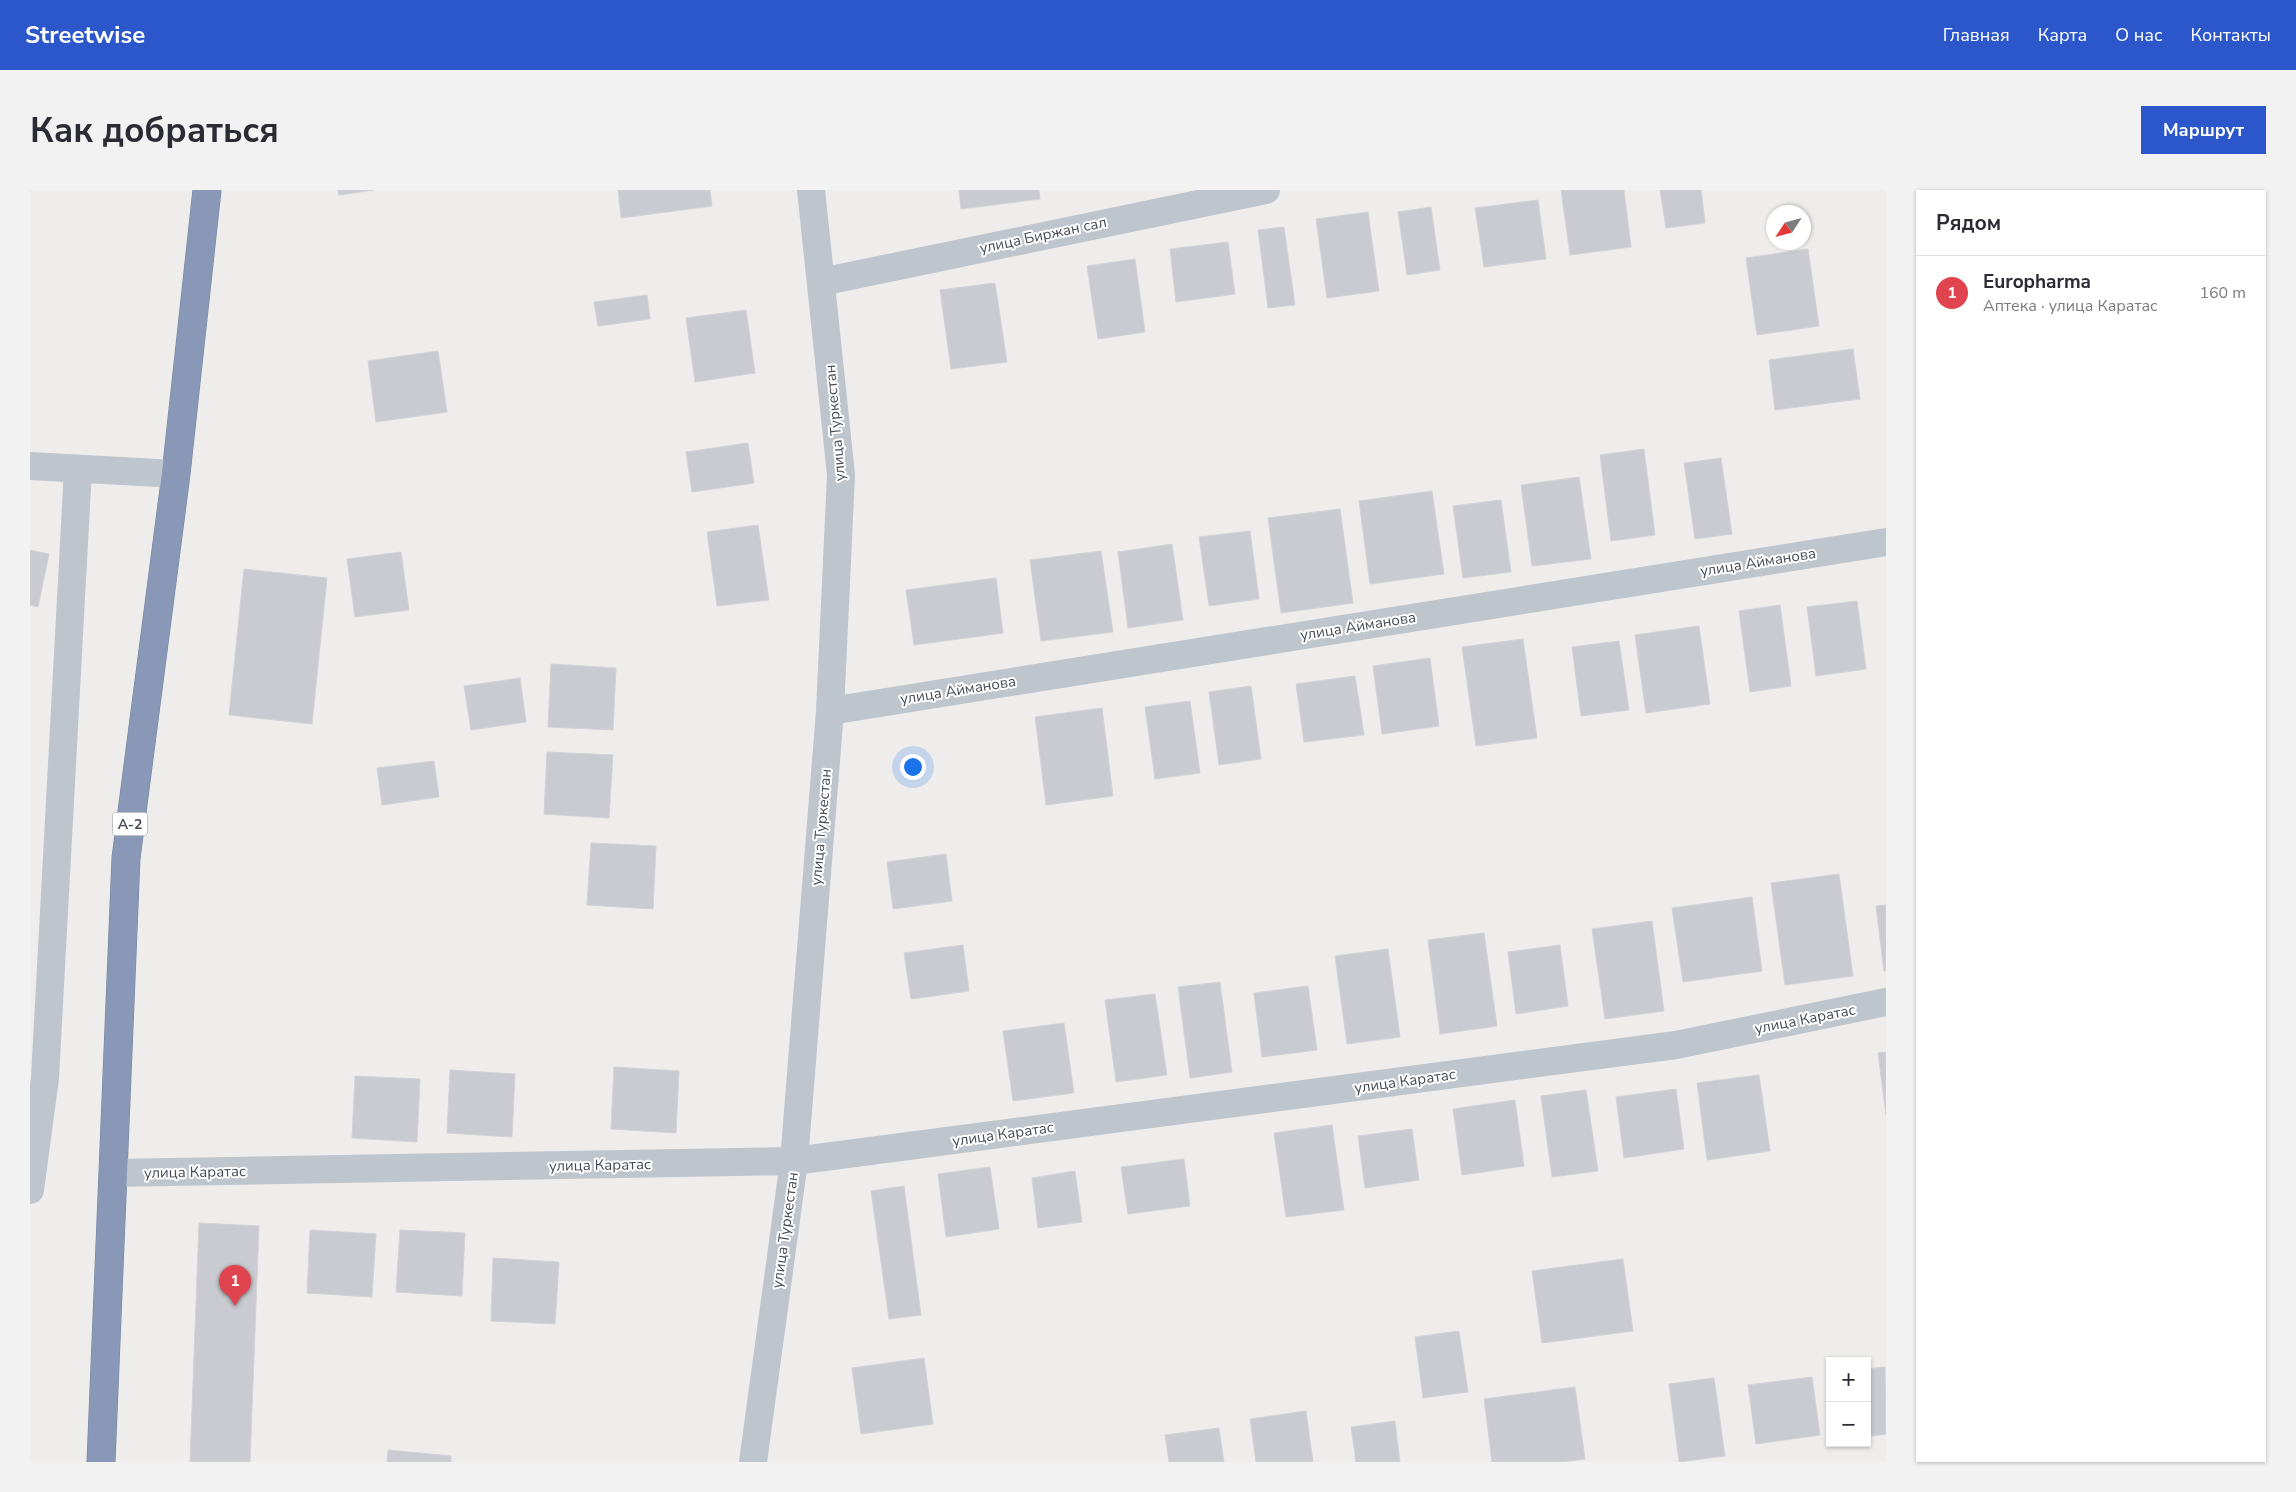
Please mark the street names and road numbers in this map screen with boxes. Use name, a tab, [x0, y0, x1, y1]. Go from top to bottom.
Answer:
street label: улица Биржан сал	[978, 212, 1108, 258]
street label: улица Туркестан	[820, 364, 850, 482]
street label: улица Айманова	[1699, 543, 1817, 581]
street label: улица Айманова	[1299, 607, 1417, 645]
street label: улица Айманова	[899, 671, 1017, 709]
street label: улица Туркестан	[806, 768, 836, 886]
road number: A-2	[112, 812, 148, 836]
street label: улица Каратас	[1753, 999, 1857, 1039]
street label: улица Каратас	[1353, 1064, 1457, 1098]
street label: улица Каратас	[951, 1117, 1055, 1151]
street label: улица Каратас	[549, 1154, 651, 1176]
street label: улица Каратас	[144, 1161, 246, 1183]
street label: улица Туркестан	[767, 1171, 803, 1289]

